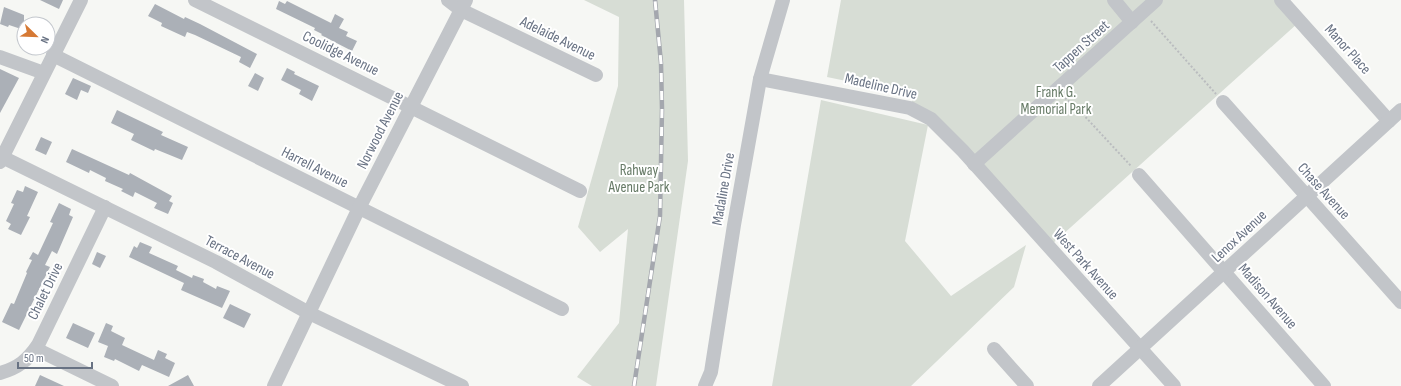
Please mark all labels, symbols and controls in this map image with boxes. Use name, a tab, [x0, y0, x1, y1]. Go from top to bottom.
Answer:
street label: Adelaide Avenue	[516, 12, 598, 65]
north arrow	[16, 16, 56, 56]
street label: Tappen Street	[1049, 16, 1114, 77]
street label: Manor Place	[1320, 20, 1375, 78]
street label: Coolidge Avenue	[299, 27, 382, 80]
text: N	[38, 34, 52, 45]
street label: Madeline Drive	[843, 69, 919, 104]
park label: Frank G. Memorial Park	[1021, 83, 1092, 119]
street label: Norwood Avenue	[353, 88, 408, 172]
street label: Harrell Avenue	[278, 143, 351, 192]
street label: Madaline Drive	[708, 151, 739, 227]
street label: Chase Avenue	[1293, 159, 1354, 224]
park label: Rahway Avenue Park	[607, 161, 670, 197]
street label: Lenox Avenue	[1208, 206, 1271, 267]
street label: West Park Avenue	[1049, 225, 1122, 304]
street label: Terrace Avenue	[202, 231, 278, 284]
street label: Chalet Drive	[23, 259, 67, 323]
street label: Madison Avenue	[1234, 260, 1301, 333]
scale bar	[18, 344, 92, 370]
text: 50 m	[24, 351, 44, 366]

